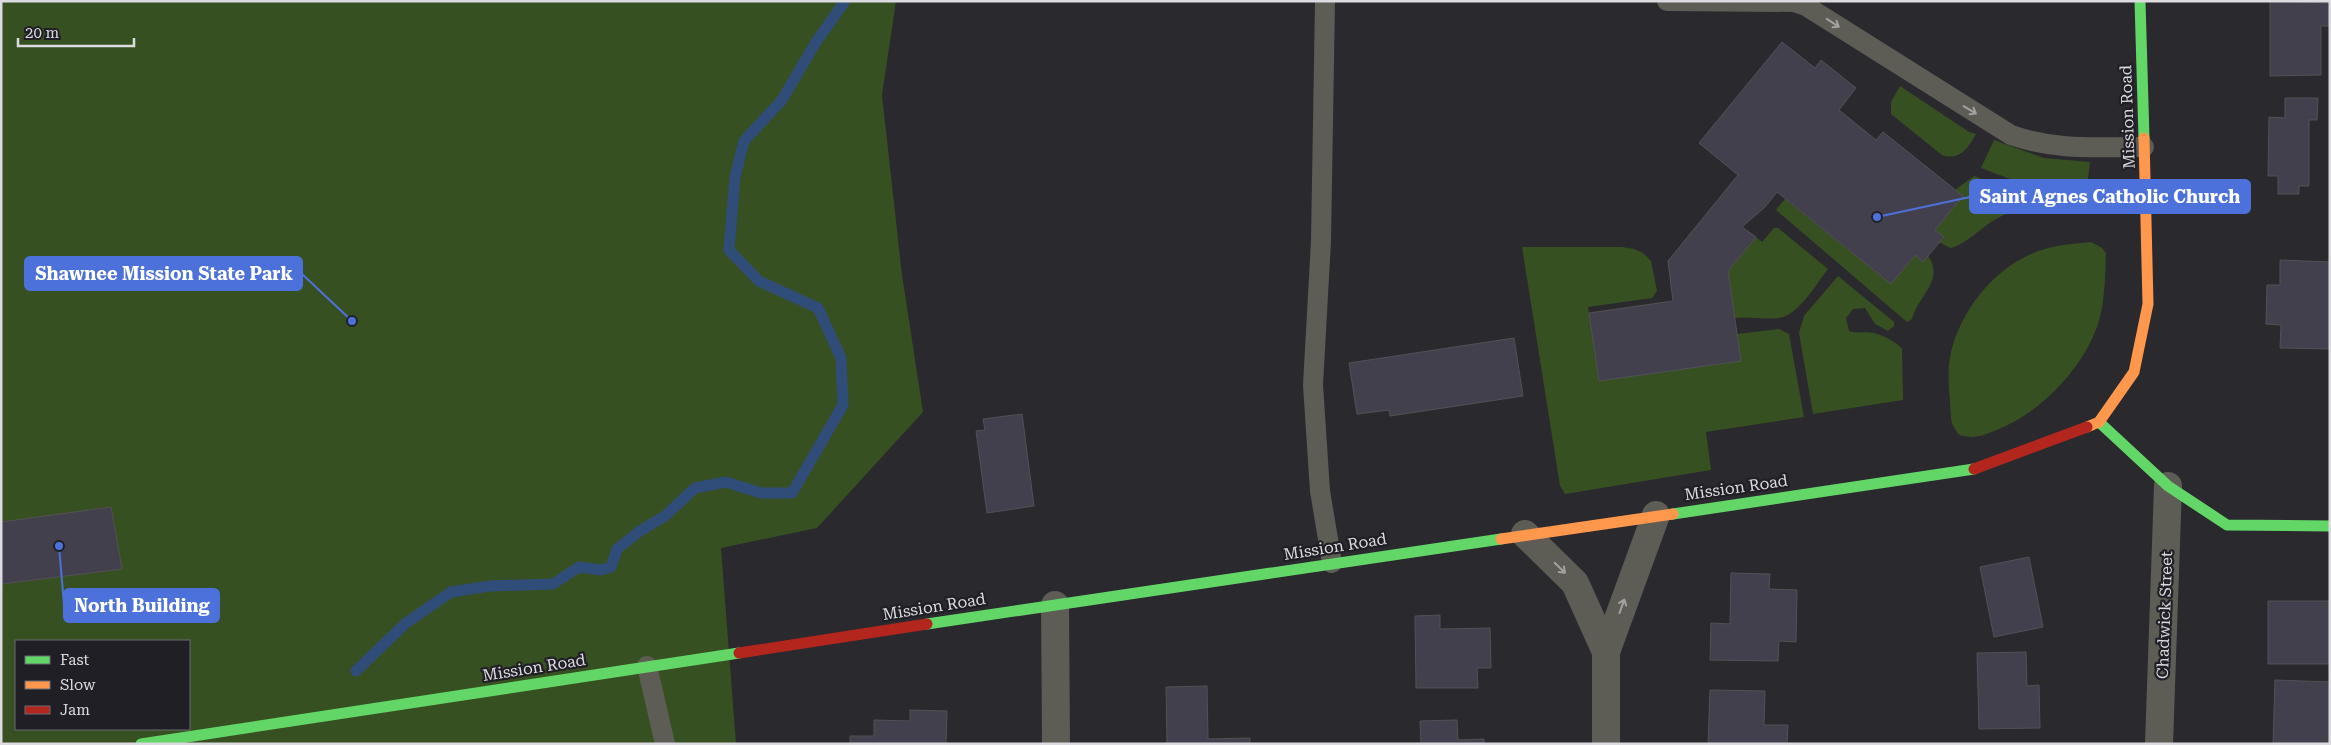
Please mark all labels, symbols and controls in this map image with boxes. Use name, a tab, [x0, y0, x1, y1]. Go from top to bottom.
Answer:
scale bar	[18, 15, 134, 47]
one-way arrow	[1825, 18, 1839, 28]
text: 20 m	[25, 24, 60, 42]
street label: Mission Road	[2116, 65, 2139, 169]
one-way arrow	[1962, 105, 1976, 115]
callout: Saint Agnes Catholic Church	[1970, 180, 2250, 213]
text: Saint Agnes Catholic Church	[1980, 186, 2240, 207]
callout: Shawnee Mission State Park	[25, 257, 302, 290]
text: Shawnee Mission State Park	[35, 263, 293, 284]
street label: Mission Road	[1683, 471, 1789, 504]
street label: Mission Road	[1282, 529, 1388, 564]
street label: Chadwick Street	[2153, 551, 2176, 679]
one-way arrow	[1553, 562, 1565, 574]
callout: North Building	[64, 589, 219, 622]
street label: Mission Road	[881, 589, 987, 624]
text: North Building	[74, 595, 211, 616]
one-way arrow	[1618, 599, 1628, 615]
legend	[15, 640, 190, 730]
street label: Mission Road	[481, 650, 587, 685]
text: Fast	[60, 651, 90, 669]
text: Slow	[60, 676, 96, 694]
text: Jam	[60, 701, 90, 719]

